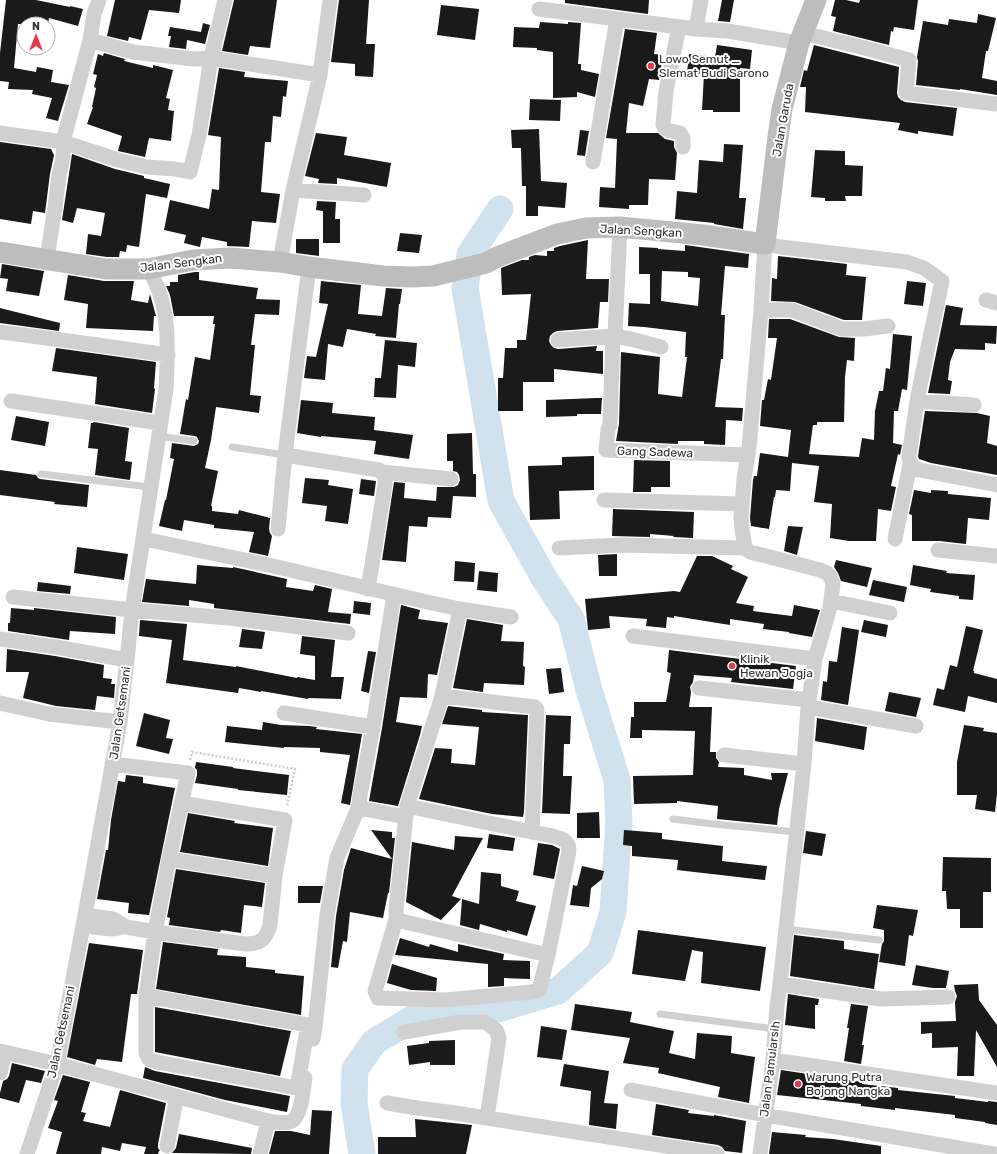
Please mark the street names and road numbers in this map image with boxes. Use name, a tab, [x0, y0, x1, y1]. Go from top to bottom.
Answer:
street label: Jalan Garuda	[770, 82, 796, 158]
street label: Jalan Sengkan	[599, 222, 683, 240]
street label: Jalan Sengkan	[139, 251, 223, 275]
street label: Gang Sadewa	[617, 444, 693, 460]
street label: Jalan Getsemani	[107, 665, 133, 760]
street label: Jalan Getsemani	[44, 985, 78, 1079]
street label: Jalan Pamularsih	[757, 1020, 783, 1118]

